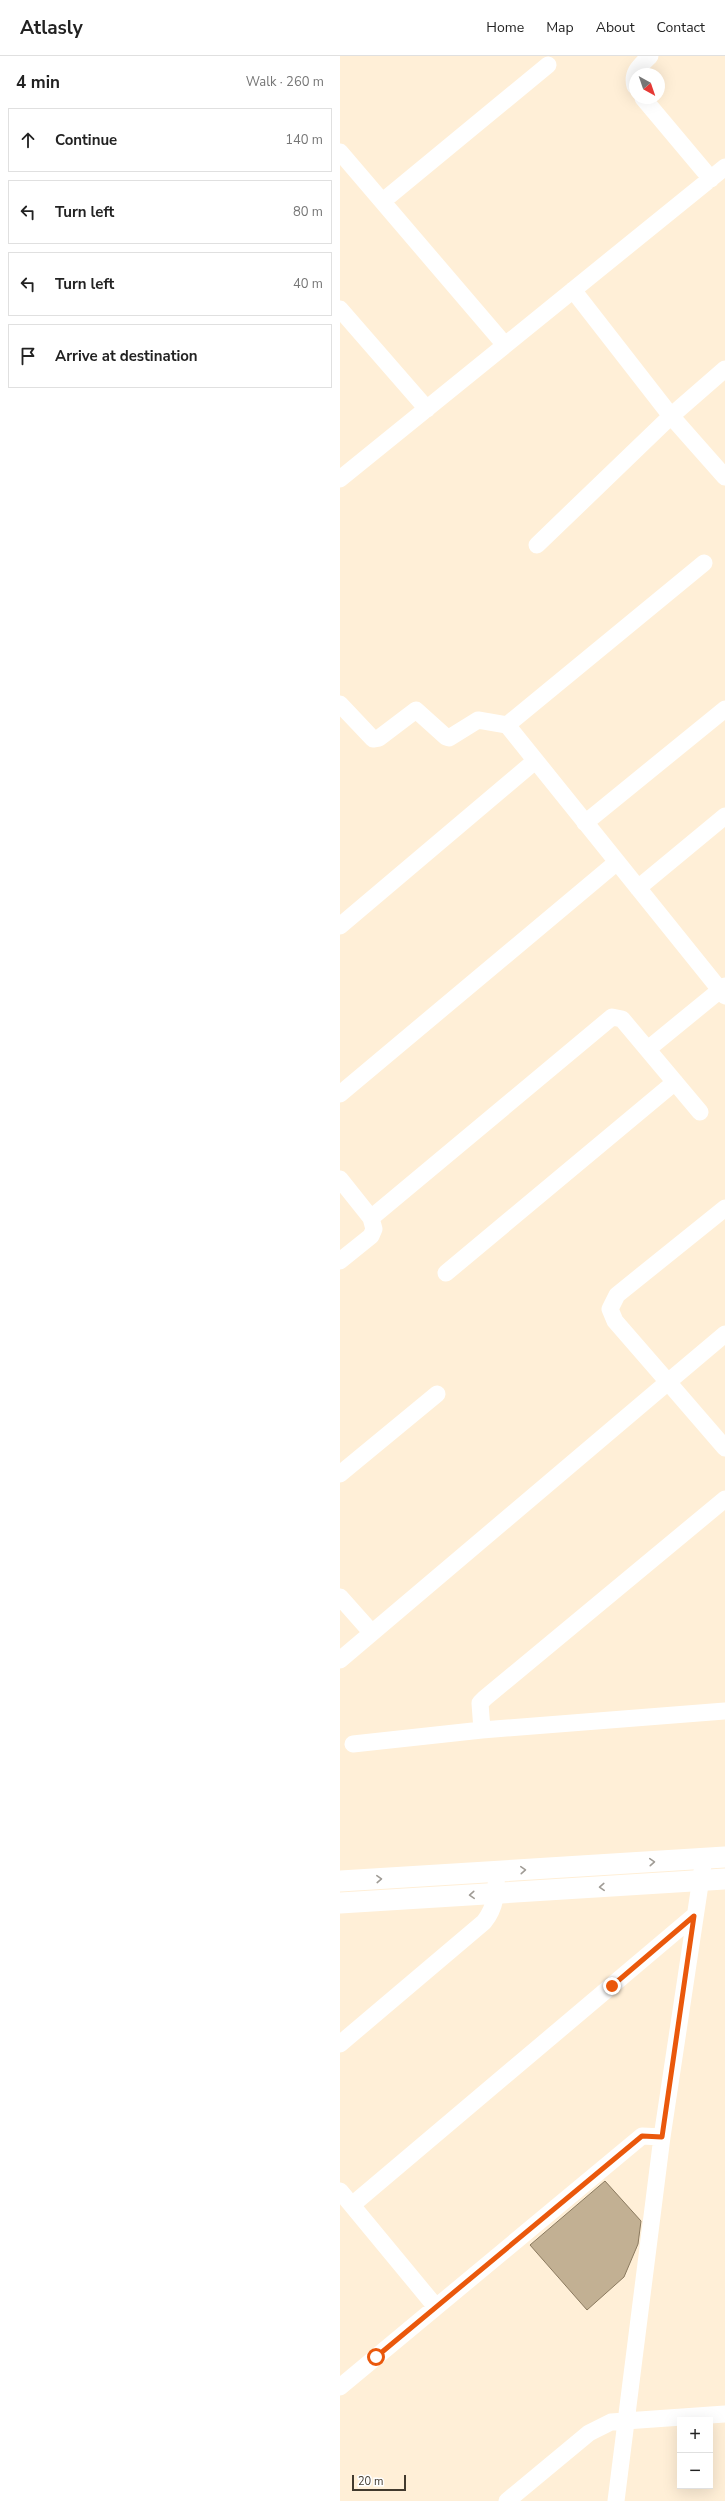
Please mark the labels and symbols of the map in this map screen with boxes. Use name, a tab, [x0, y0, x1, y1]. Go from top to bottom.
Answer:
north arrow	[629, 68, 665, 104]
one-way arrow	[649, 1857, 655, 1866]
one-way arrow	[520, 1866, 526, 1875]
one-way arrow	[376, 1875, 382, 1883]
one-way arrow	[599, 1882, 605, 1891]
one-way arrow	[469, 1890, 475, 1899]
route end	[603, 1977, 621, 1995]
route start	[367, 2348, 385, 2366]
scale bar	[352, 2473, 406, 2492]

